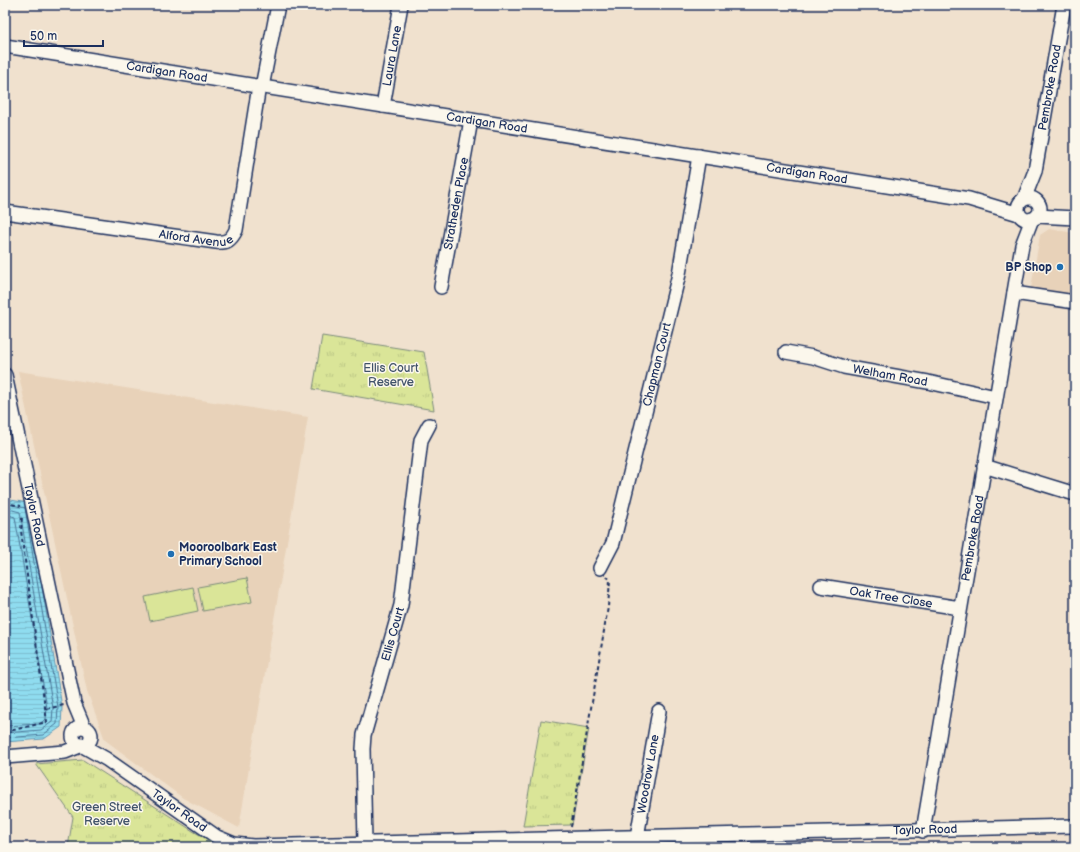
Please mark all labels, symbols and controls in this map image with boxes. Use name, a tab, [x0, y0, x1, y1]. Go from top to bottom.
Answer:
scale bar	[24, 22, 103, 48]
street label: Laura Lane	[379, 24, 405, 87]
text: 50 m	[30, 29, 57, 44]
street label: Pembroke Road	[1035, 43, 1065, 132]
street label: Cardigan Road	[125, 58, 209, 86]
street label: Cardigan Road	[445, 109, 529, 136]
street label: Stratheden Place	[440, 156, 472, 251]
street label: Cardigan Road	[765, 159, 849, 187]
street label: Alford Avenue	[158, 226, 236, 250]
place label: BP Shop	[1005, 260, 1052, 275]
marker: BP Shop	[1055, 262, 1065, 272]
street label: Chapman Court	[639, 321, 674, 408]
park label: Ellis Court Reserve	[363, 361, 419, 390]
street label: Welham Road	[852, 361, 929, 389]
street label: Taylor Road	[20, 482, 48, 548]
street label: Pembroke Road	[958, 494, 987, 582]
place label: Mooroolbark East Primary School	[179, 540, 277, 569]
marker: Mooroolbark East Primary School	[166, 549, 176, 559]
street label: Oak Tree Close	[849, 583, 934, 611]
street label: Ellis Court	[378, 605, 408, 663]
street label: Woodrow Lane	[634, 733, 662, 815]
street label: Taylor Road	[149, 786, 210, 835]
park label: Green Street Reserve	[72, 800, 142, 829]
street label: Taylor Road	[893, 821, 958, 838]

